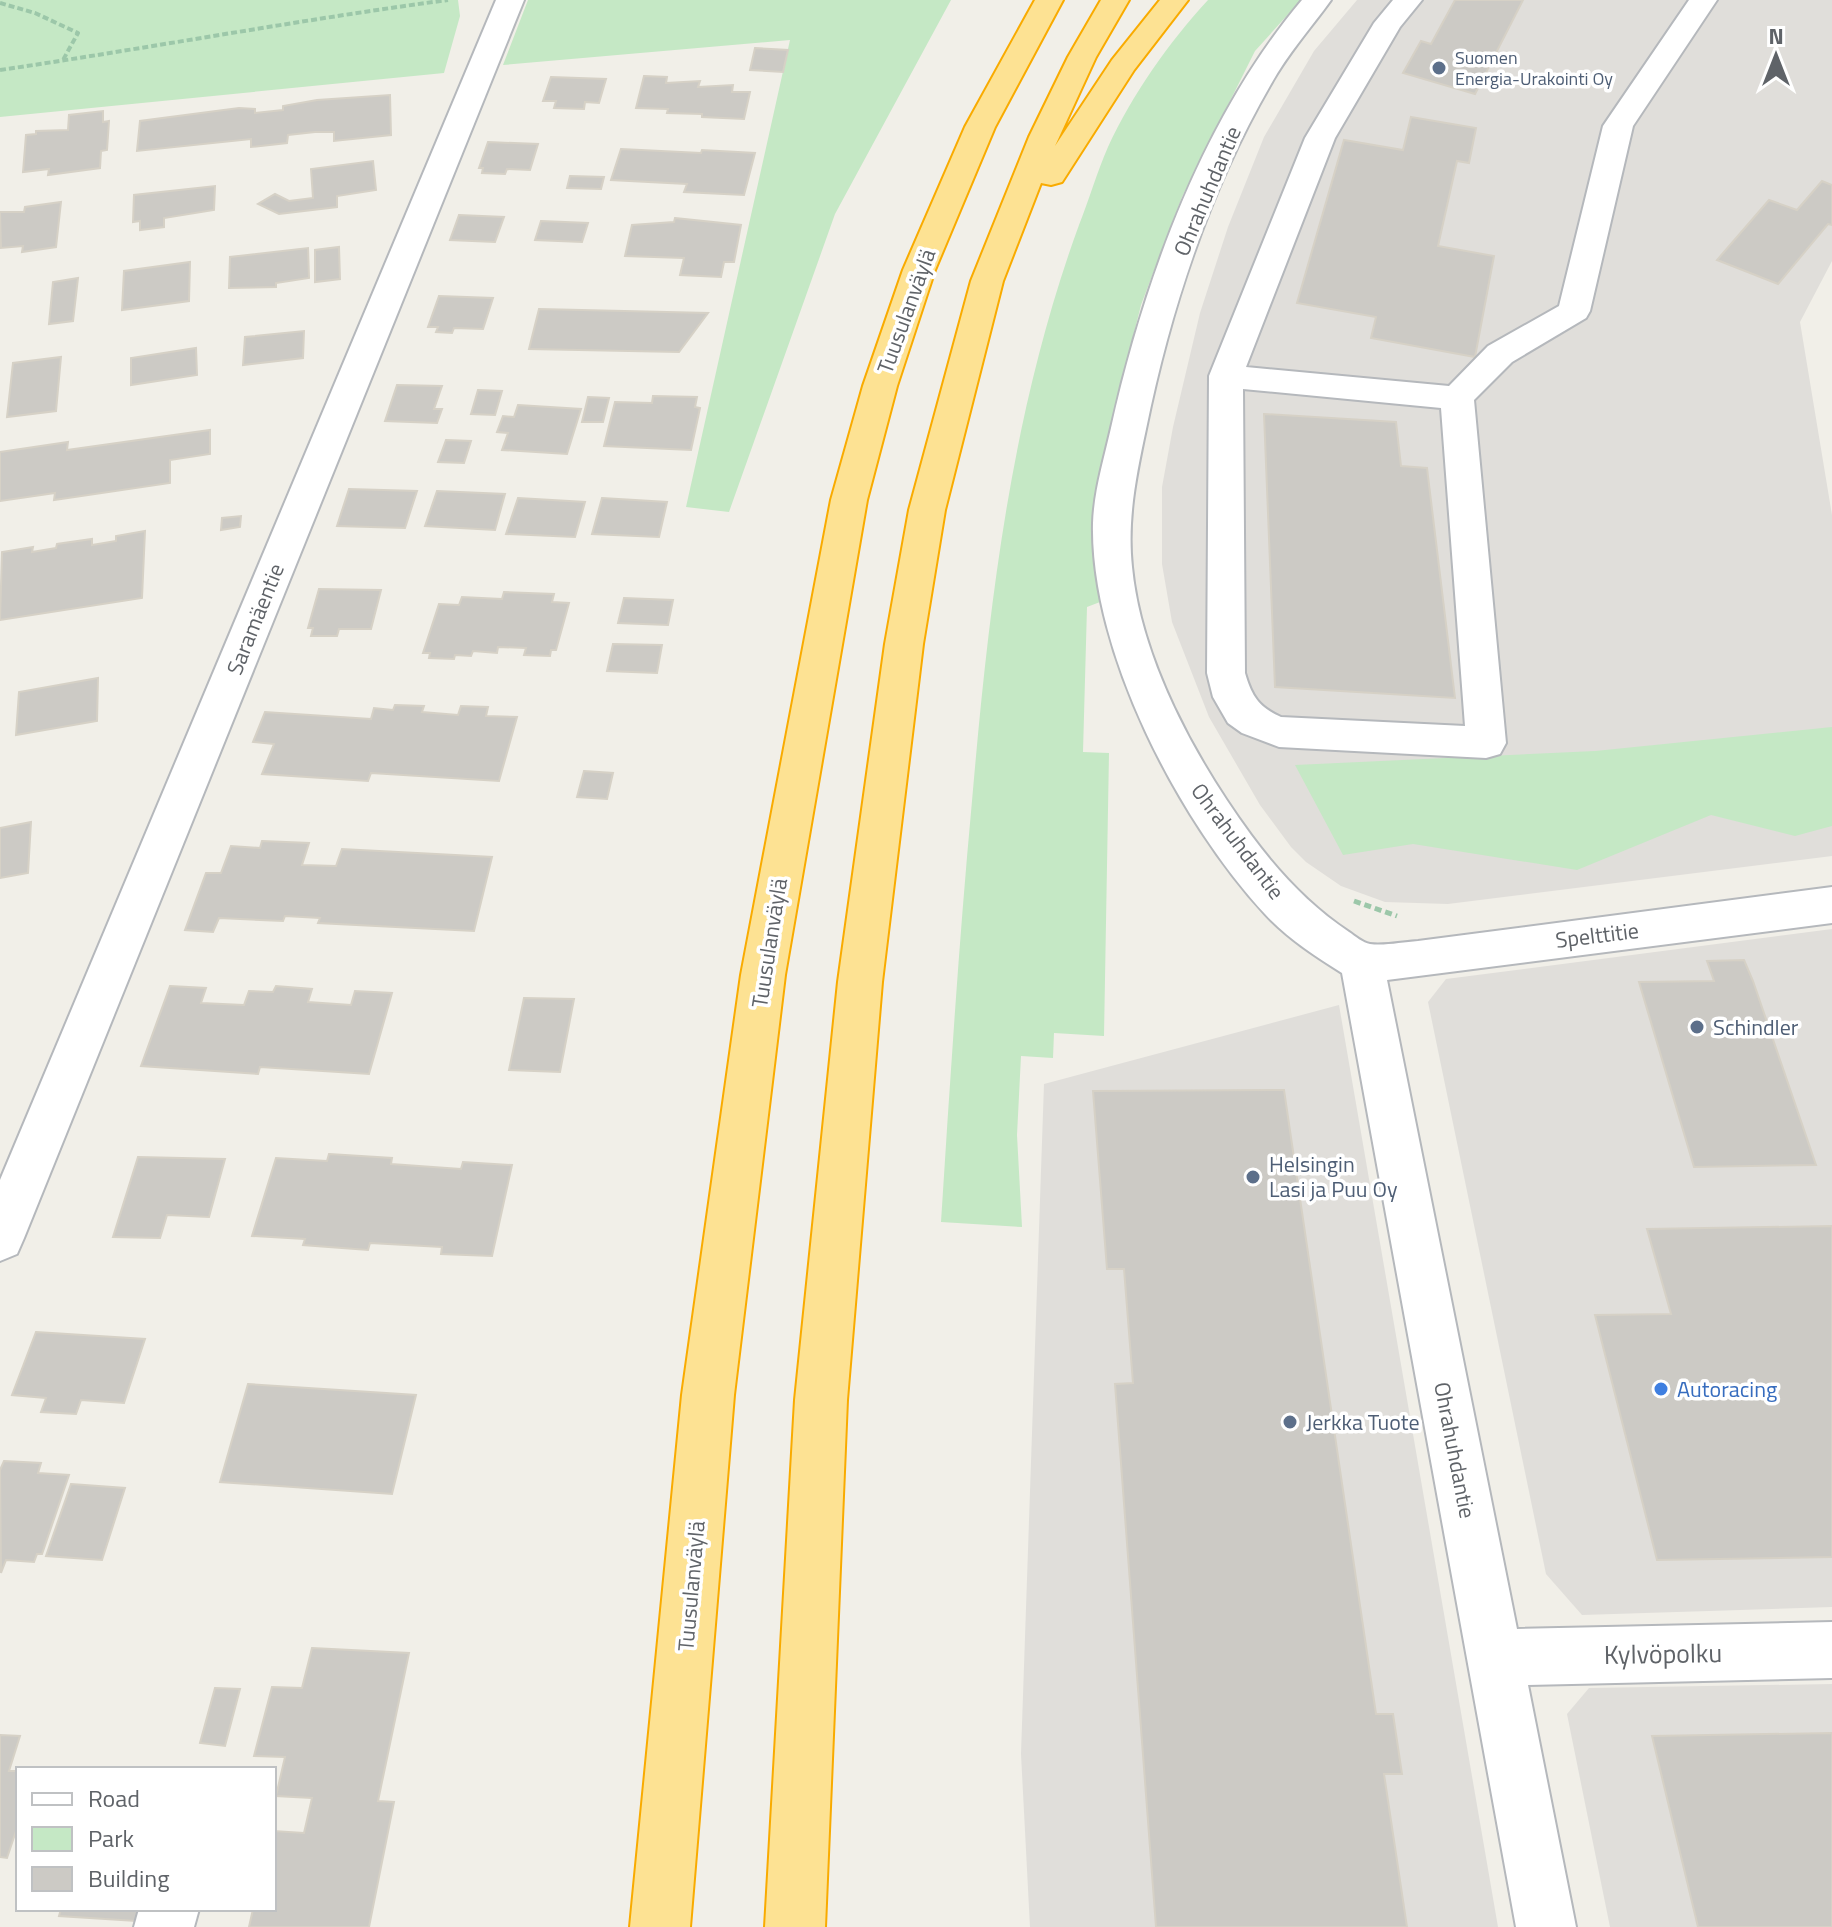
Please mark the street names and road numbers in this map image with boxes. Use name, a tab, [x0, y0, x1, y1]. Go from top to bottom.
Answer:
street label: Ohrahuhdantie	[1164, 121, 1250, 261]
street label: Tuusulanväylä	[868, 244, 944, 378]
street label: Saramäentie	[217, 558, 293, 680]
street label: Ohrahuhdantie	[1183, 776, 1293, 906]
street label: Tuusulanväylä	[742, 876, 796, 1010]
street label: Spelttitie	[1553, 913, 1641, 957]
street label: Ohrahuhdantie	[1425, 1379, 1485, 1521]
street label: Tuusulanväylä	[668, 1519, 714, 1653]
street label: Kylvöpolku	[1603, 1633, 1723, 1674]

